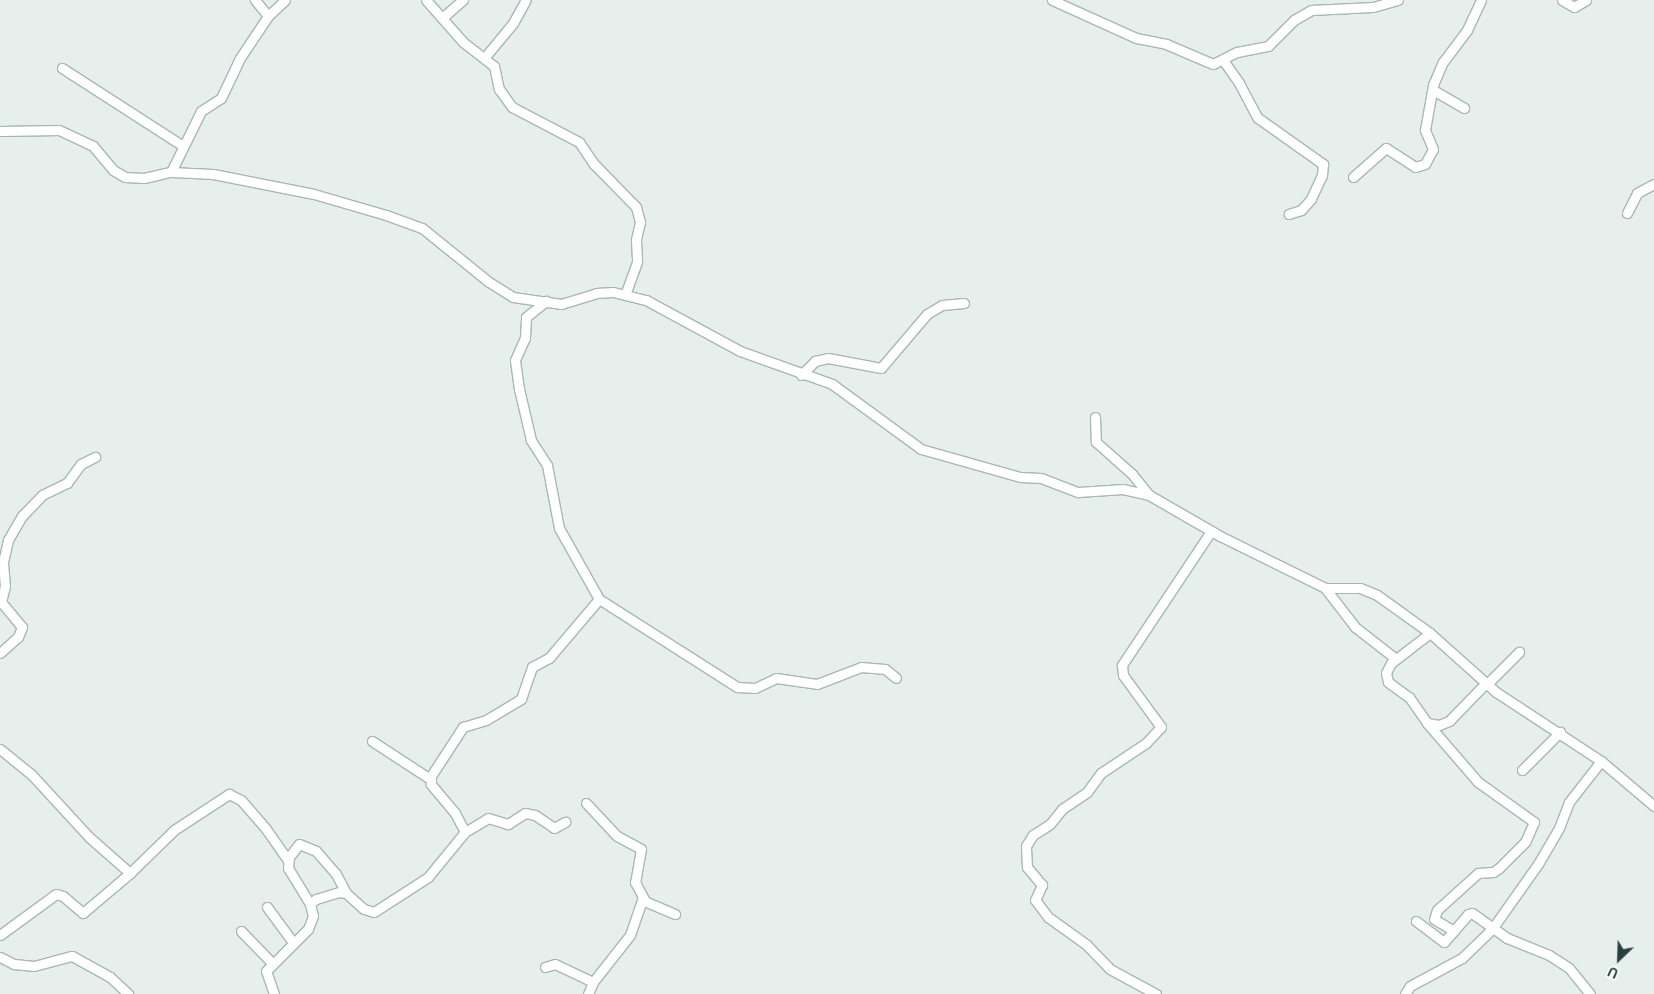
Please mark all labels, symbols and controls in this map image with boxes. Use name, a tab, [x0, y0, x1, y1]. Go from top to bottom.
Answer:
north arrow	[1594, 934, 1644, 984]
text: U	[1605, 963, 1621, 983]

